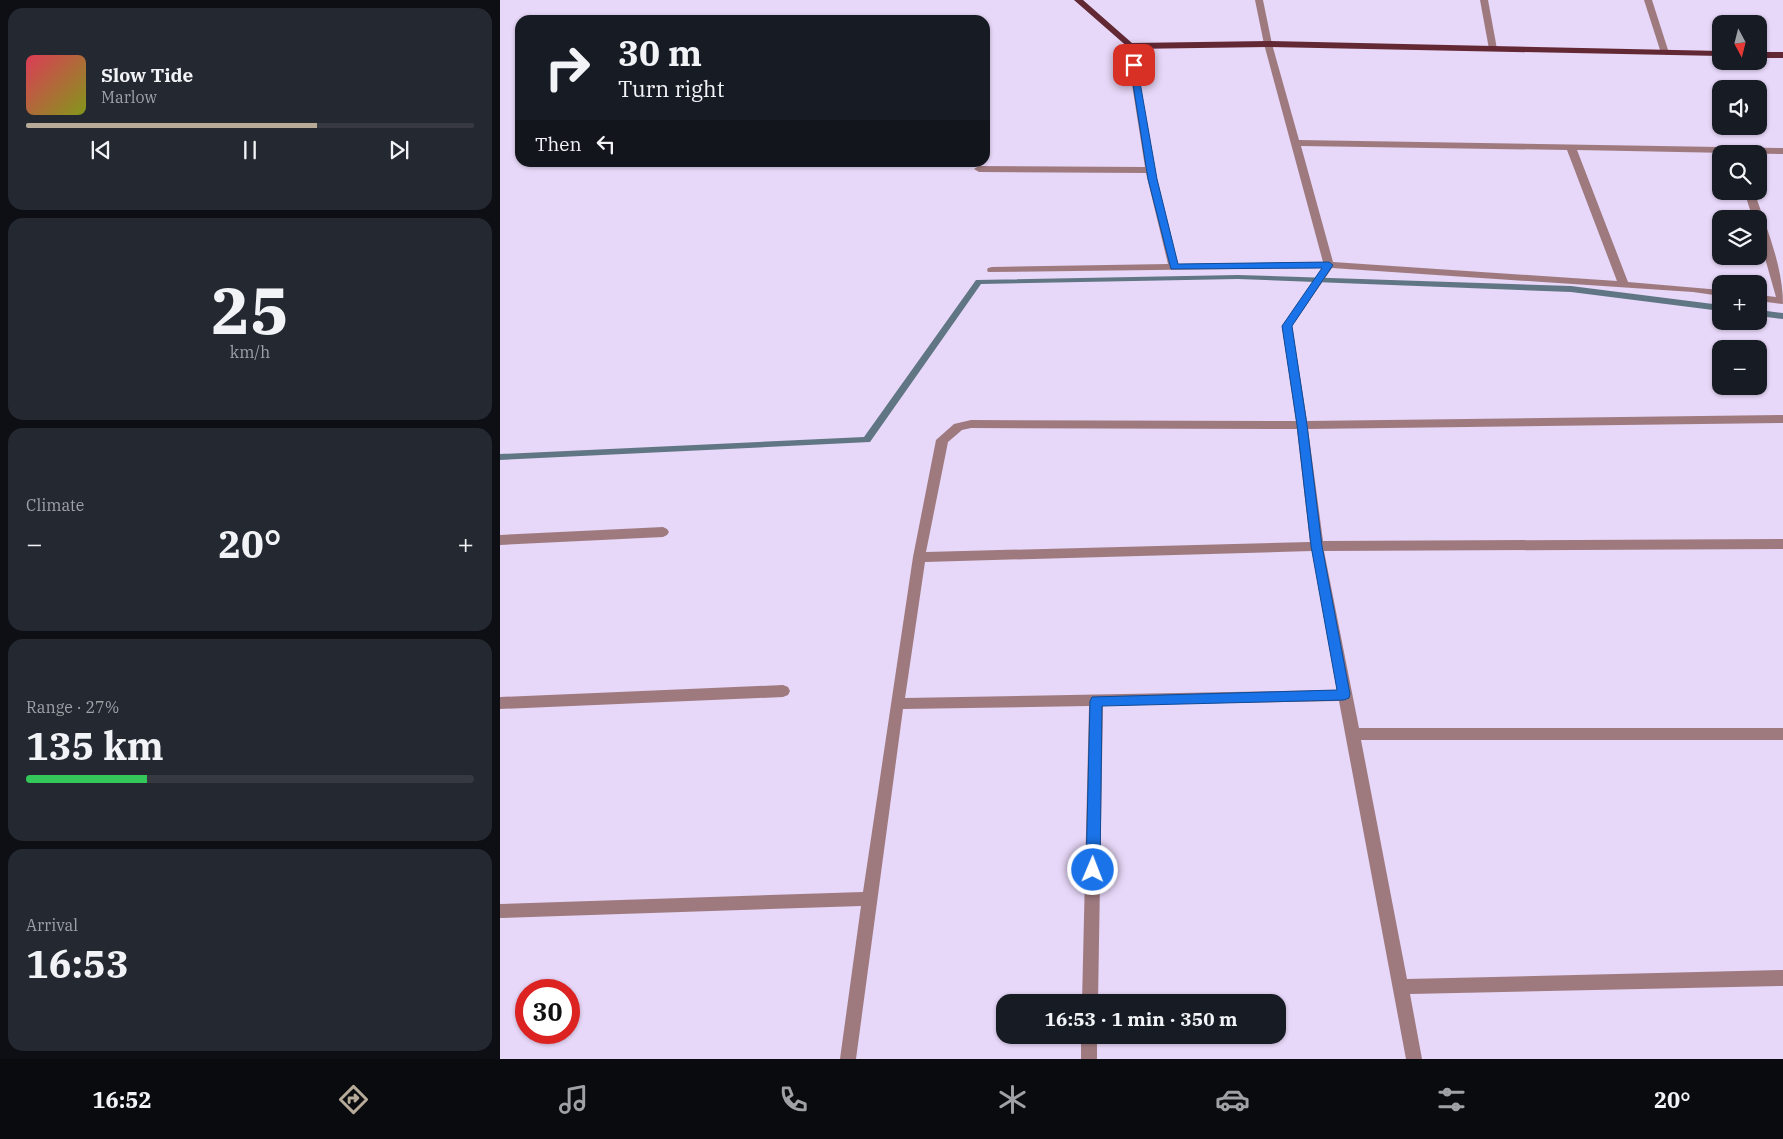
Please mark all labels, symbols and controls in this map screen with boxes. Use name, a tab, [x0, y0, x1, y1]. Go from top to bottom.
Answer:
north arrow	[1712, 15, 1768, 70]
map controls	[1712, 15, 1767, 395]
text: 30 m	[618, 30, 702, 76]
icon: right	[535, 35, 600, 100]
pin	[1113, 44, 1155, 86]
icon: arrive	[1120, 51, 1148, 79]
text: Slow Tide	[101, 63, 193, 87]
text: Turn right	[618, 74, 725, 103]
button: sound	[1712, 80, 1767, 135]
text: Marlow	[101, 87, 157, 107]
icon: left	[592, 130, 620, 158]
text: Then	[535, 132, 582, 156]
icon: previous	[87, 136, 115, 164]
icon: pause	[236, 136, 264, 164]
icon: next	[385, 136, 413, 164]
button: search	[1712, 145, 1767, 200]
button: layers	[1712, 210, 1767, 265]
text: 25	[211, 267, 289, 352]
button: +	[1712, 275, 1767, 330]
button: −	[1712, 340, 1767, 395]
text: km/h	[230, 342, 270, 362]
text: Climate	[26, 495, 84, 515]
text: 20°	[218, 519, 282, 568]
text: −	[26, 525, 43, 562]
text: +	[457, 525, 474, 562]
text: Range · 27%	[26, 697, 119, 717]
text: 135 km	[26, 721, 164, 770]
position arrow	[1066, 843, 1118, 895]
text: Arrival	[26, 915, 78, 935]
text: 16:53	[26, 939, 129, 988]
speed limit sign: 30	[515, 979, 580, 1044]
text: 16:53 · 1 min · 350 m	[1045, 1007, 1237, 1031]
icon: directions	[336, 1082, 371, 1117]
icon: music	[556, 1082, 591, 1117]
icon: phone	[776, 1082, 811, 1117]
icon: climate	[995, 1082, 1030, 1117]
icon: car	[1215, 1082, 1250, 1117]
icon: filters	[1434, 1082, 1469, 1117]
text: 16:52	[92, 1085, 152, 1114]
text: 20°	[1654, 1085, 1691, 1114]

